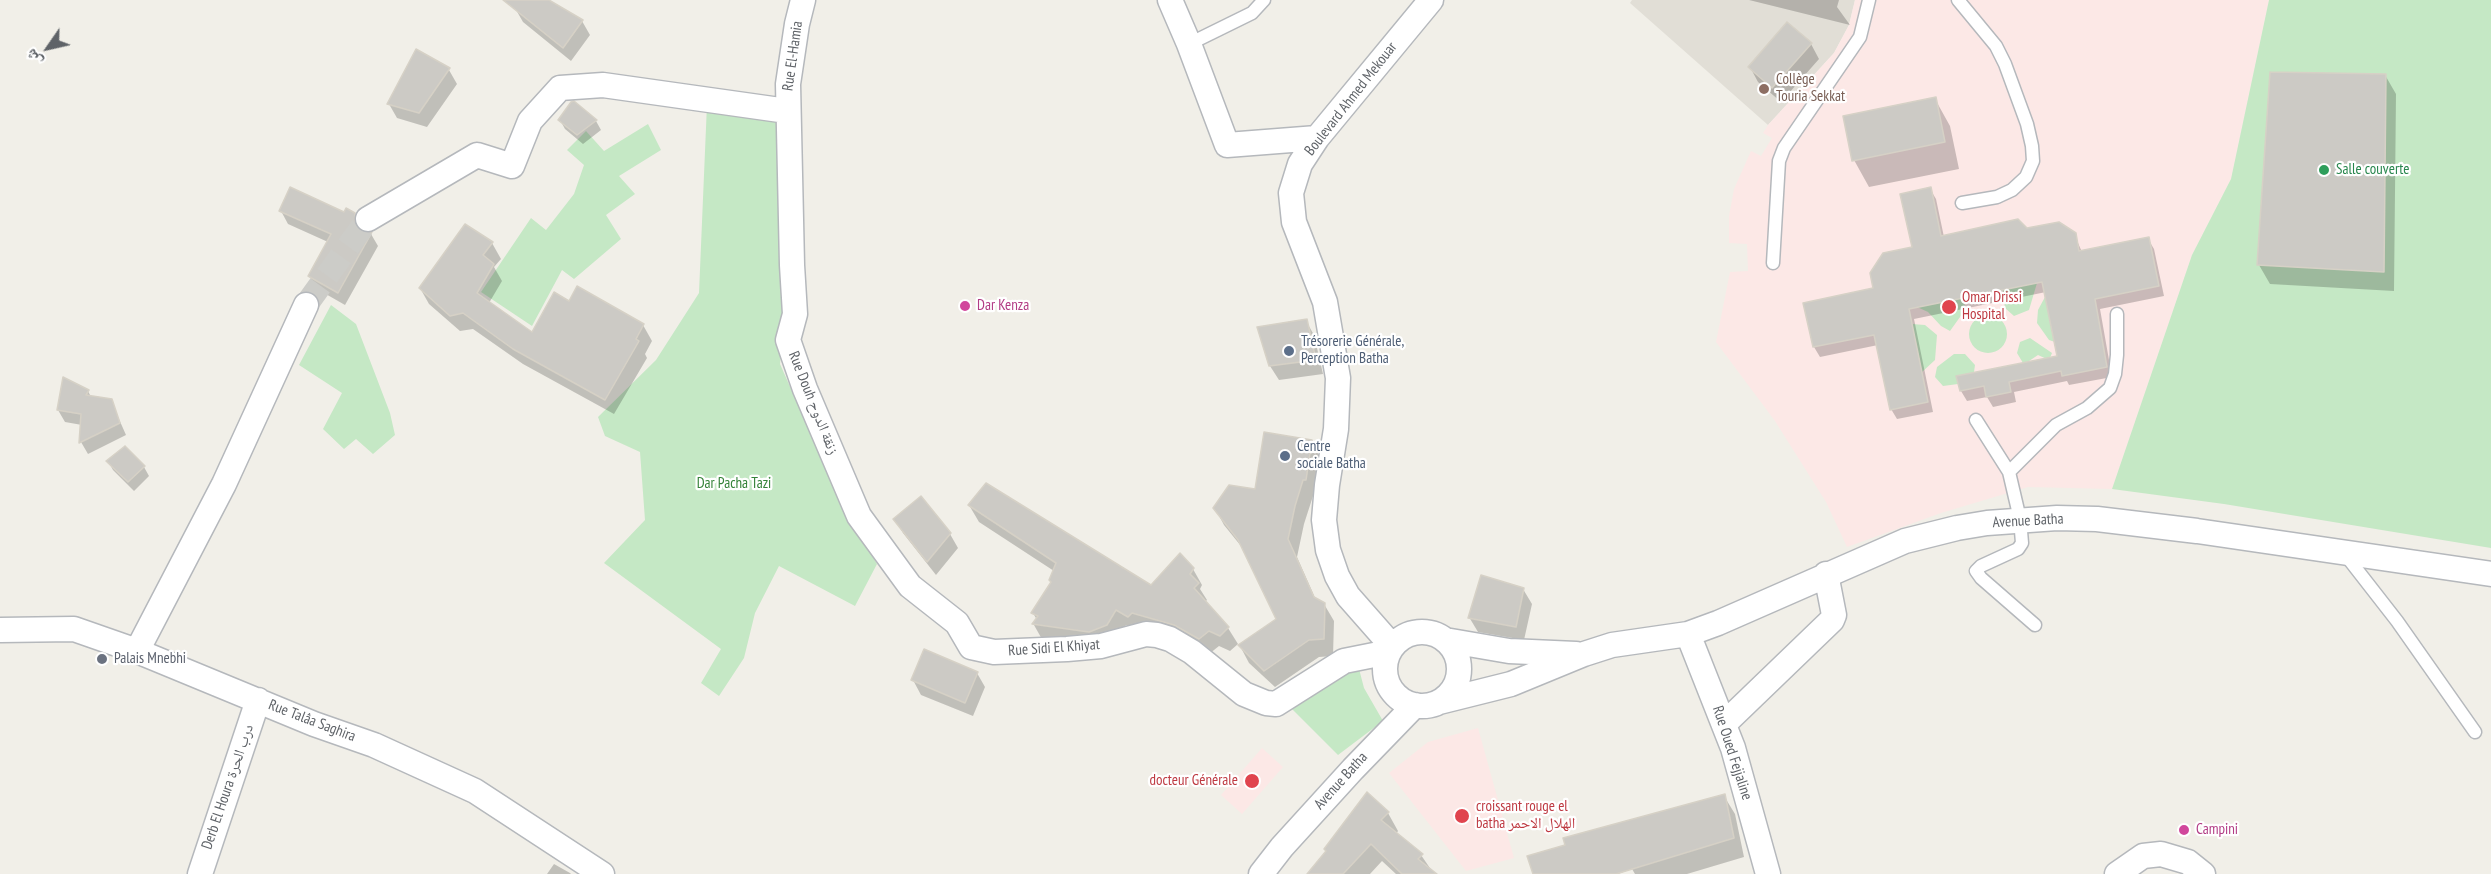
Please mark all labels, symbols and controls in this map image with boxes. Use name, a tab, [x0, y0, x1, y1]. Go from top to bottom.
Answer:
north arrow	[18, 18, 78, 78]
street label: Rue El-Hamia	[779, 20, 807, 92]
street label: Boulevard Ahmed Mekouar	[1301, 39, 1401, 159]
text: ش	[20, 45, 46, 71]
place label: Collège Touria Sekkat	[1776, 71, 1845, 106]
marker: Collège Touria Sekkat	[1757, 82, 1771, 96]
place label: Salle couverte	[2336, 161, 2410, 179]
marker: Salle couverte	[2317, 163, 2331, 177]
place label: Omar Drissi Hospital	[1962, 289, 2022, 324]
place label: Dar Kenza	[977, 297, 1029, 315]
marker: Omar Drissi Hospital	[1940, 298, 1958, 316]
marker: Dar Kenza	[958, 299, 972, 313]
place label: Trésorerie Générale, Perception Batha	[1301, 333, 1404, 368]
marker: Trésorerie Générale, Perception Batha	[1282, 344, 1296, 358]
street label: Rue Douh زنقة الدوح	[784, 349, 842, 457]
place label: Centre sociale Batha	[1297, 438, 1366, 473]
marker: Centre sociale Batha	[1278, 449, 1292, 463]
park label: Dar Pacha Tazi	[697, 475, 771, 493]
street label: Avenue Batha	[1992, 510, 2064, 532]
street label: Rue Sidi El Khiyat	[1008, 636, 1100, 660]
place label: Palais Mnebhi	[114, 650, 186, 668]
marker: Palais Mnebhi	[95, 652, 109, 666]
street label: Rue Talâa Saghira	[266, 696, 358, 746]
street label: Rue Oued Fejjaline	[1708, 704, 1756, 802]
street label: Derb El Houra درب الحرة	[198, 722, 258, 852]
street label: Avenue Batha	[1311, 749, 1371, 813]
place label: docteur Générale	[1150, 772, 1238, 790]
marker: docteur Générale	[1243, 772, 1261, 790]
place label: croissant rouge el batha الهلال الاحمر	[1476, 798, 1575, 833]
marker: croissant rouge el batha الهلال الاحمر	[1453, 807, 1471, 825]
place label: Campini	[2196, 821, 2238, 839]
marker: Campini	[2177, 823, 2191, 837]

